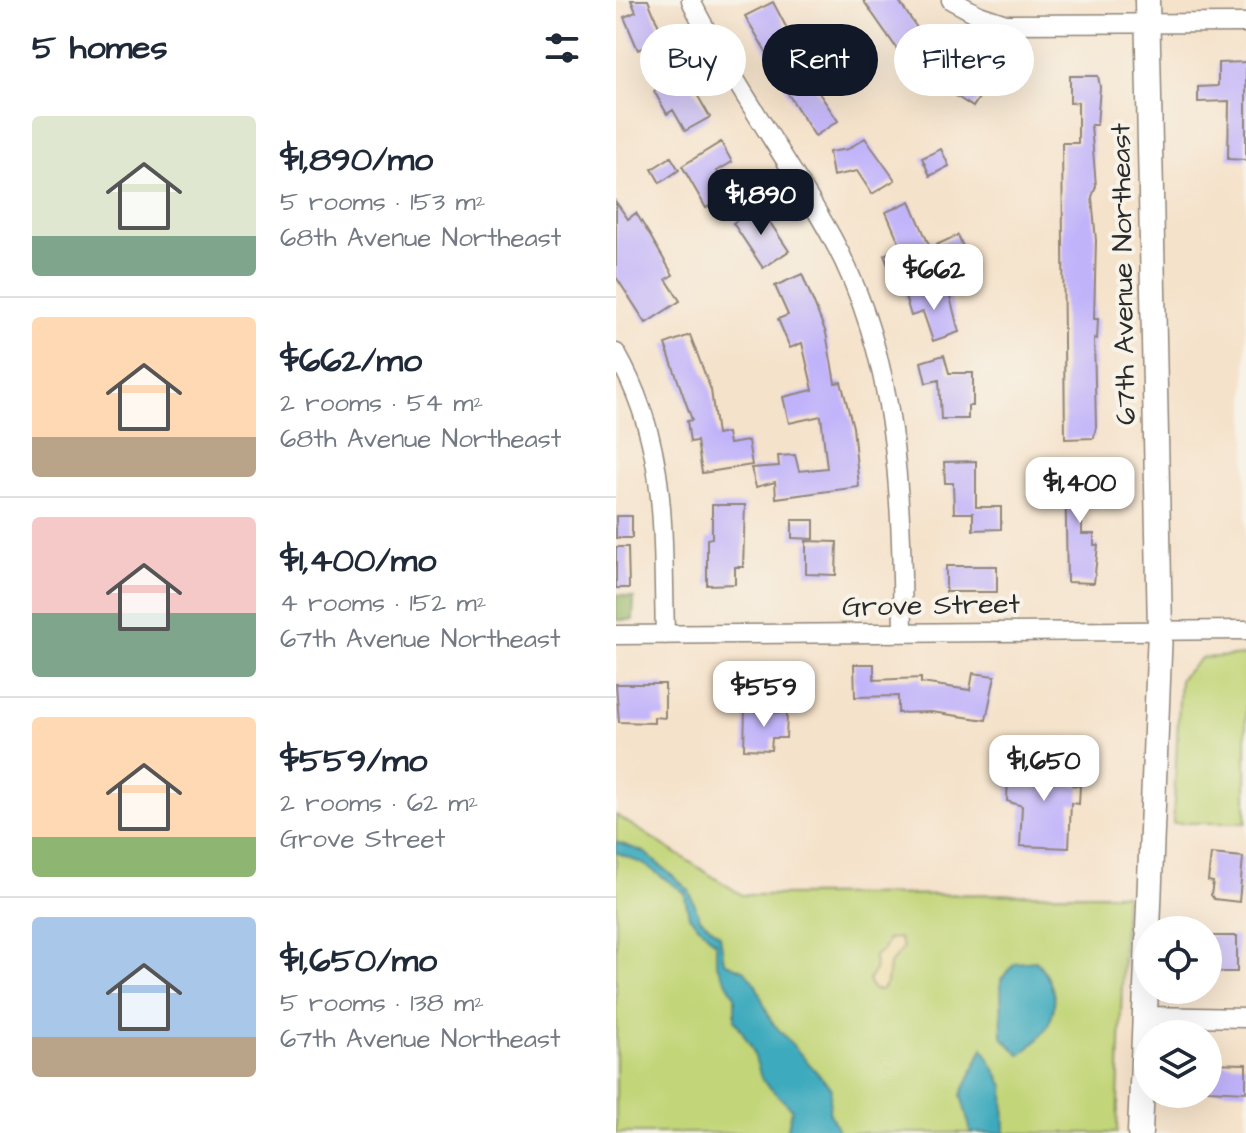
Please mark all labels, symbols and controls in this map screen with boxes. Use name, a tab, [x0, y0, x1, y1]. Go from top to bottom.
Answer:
text: 5 homes	[32, 24, 168, 72]
chip: Buy	[640, 24, 746, 96]
chip: Rent	[762, 24, 878, 96]
chip: Filters	[894, 24, 1034, 96]
icon: filters	[540, 26, 584, 70]
street label: 67th Avenue Northeast	[1101, 122, 1146, 425]
text: $1,890/mo	[280, 136, 433, 184]
icon: home	[96, 148, 192, 244]
pin: $1,890	[696, 169, 826, 237]
text: $1,890	[726, 177, 796, 213]
text: 5 rooms · 153 m²	[280, 184, 486, 220]
text: 68th Avenue Northeast	[280, 220, 561, 256]
pin: $662	[887, 244, 981, 312]
text: $662	[903, 252, 965, 288]
text: $662/mo	[280, 337, 422, 385]
icon: home	[96, 349, 192, 445]
text: 2 rooms · 54 m²	[280, 385, 483, 421]
text: 68th Avenue Northeast	[280, 421, 561, 457]
pin: $1,400	[1015, 457, 1145, 525]
text: $1,400	[1044, 465, 1116, 501]
text: $1,400/mo	[280, 537, 436, 585]
icon: home	[96, 549, 192, 645]
street label: Grove Street	[842, 584, 1021, 627]
text: 4 rooms · 152 m²	[280, 585, 486, 621]
text: 67th Avenue Northeast	[280, 621, 561, 657]
pin: $559	[717, 661, 811, 729]
text: $559	[731, 669, 797, 705]
pin: $1,650	[979, 735, 1109, 803]
text: $559/mo	[280, 737, 428, 785]
text: $1,650	[1007, 743, 1081, 779]
icon: home	[96, 749, 192, 845]
text: 2 rooms · 62 m²	[280, 785, 478, 821]
text: Grove Street	[280, 821, 445, 857]
map controls	[1134, 916, 1222, 1108]
button: locate	[1134, 916, 1222, 1004]
text: $1,650/mo	[280, 937, 437, 985]
icon: home	[96, 949, 192, 1045]
text: 5 rooms · 138 m²	[280, 985, 484, 1021]
button: layers	[1134, 1020, 1222, 1108]
text: 67th Avenue Northeast	[280, 1021, 561, 1057]

